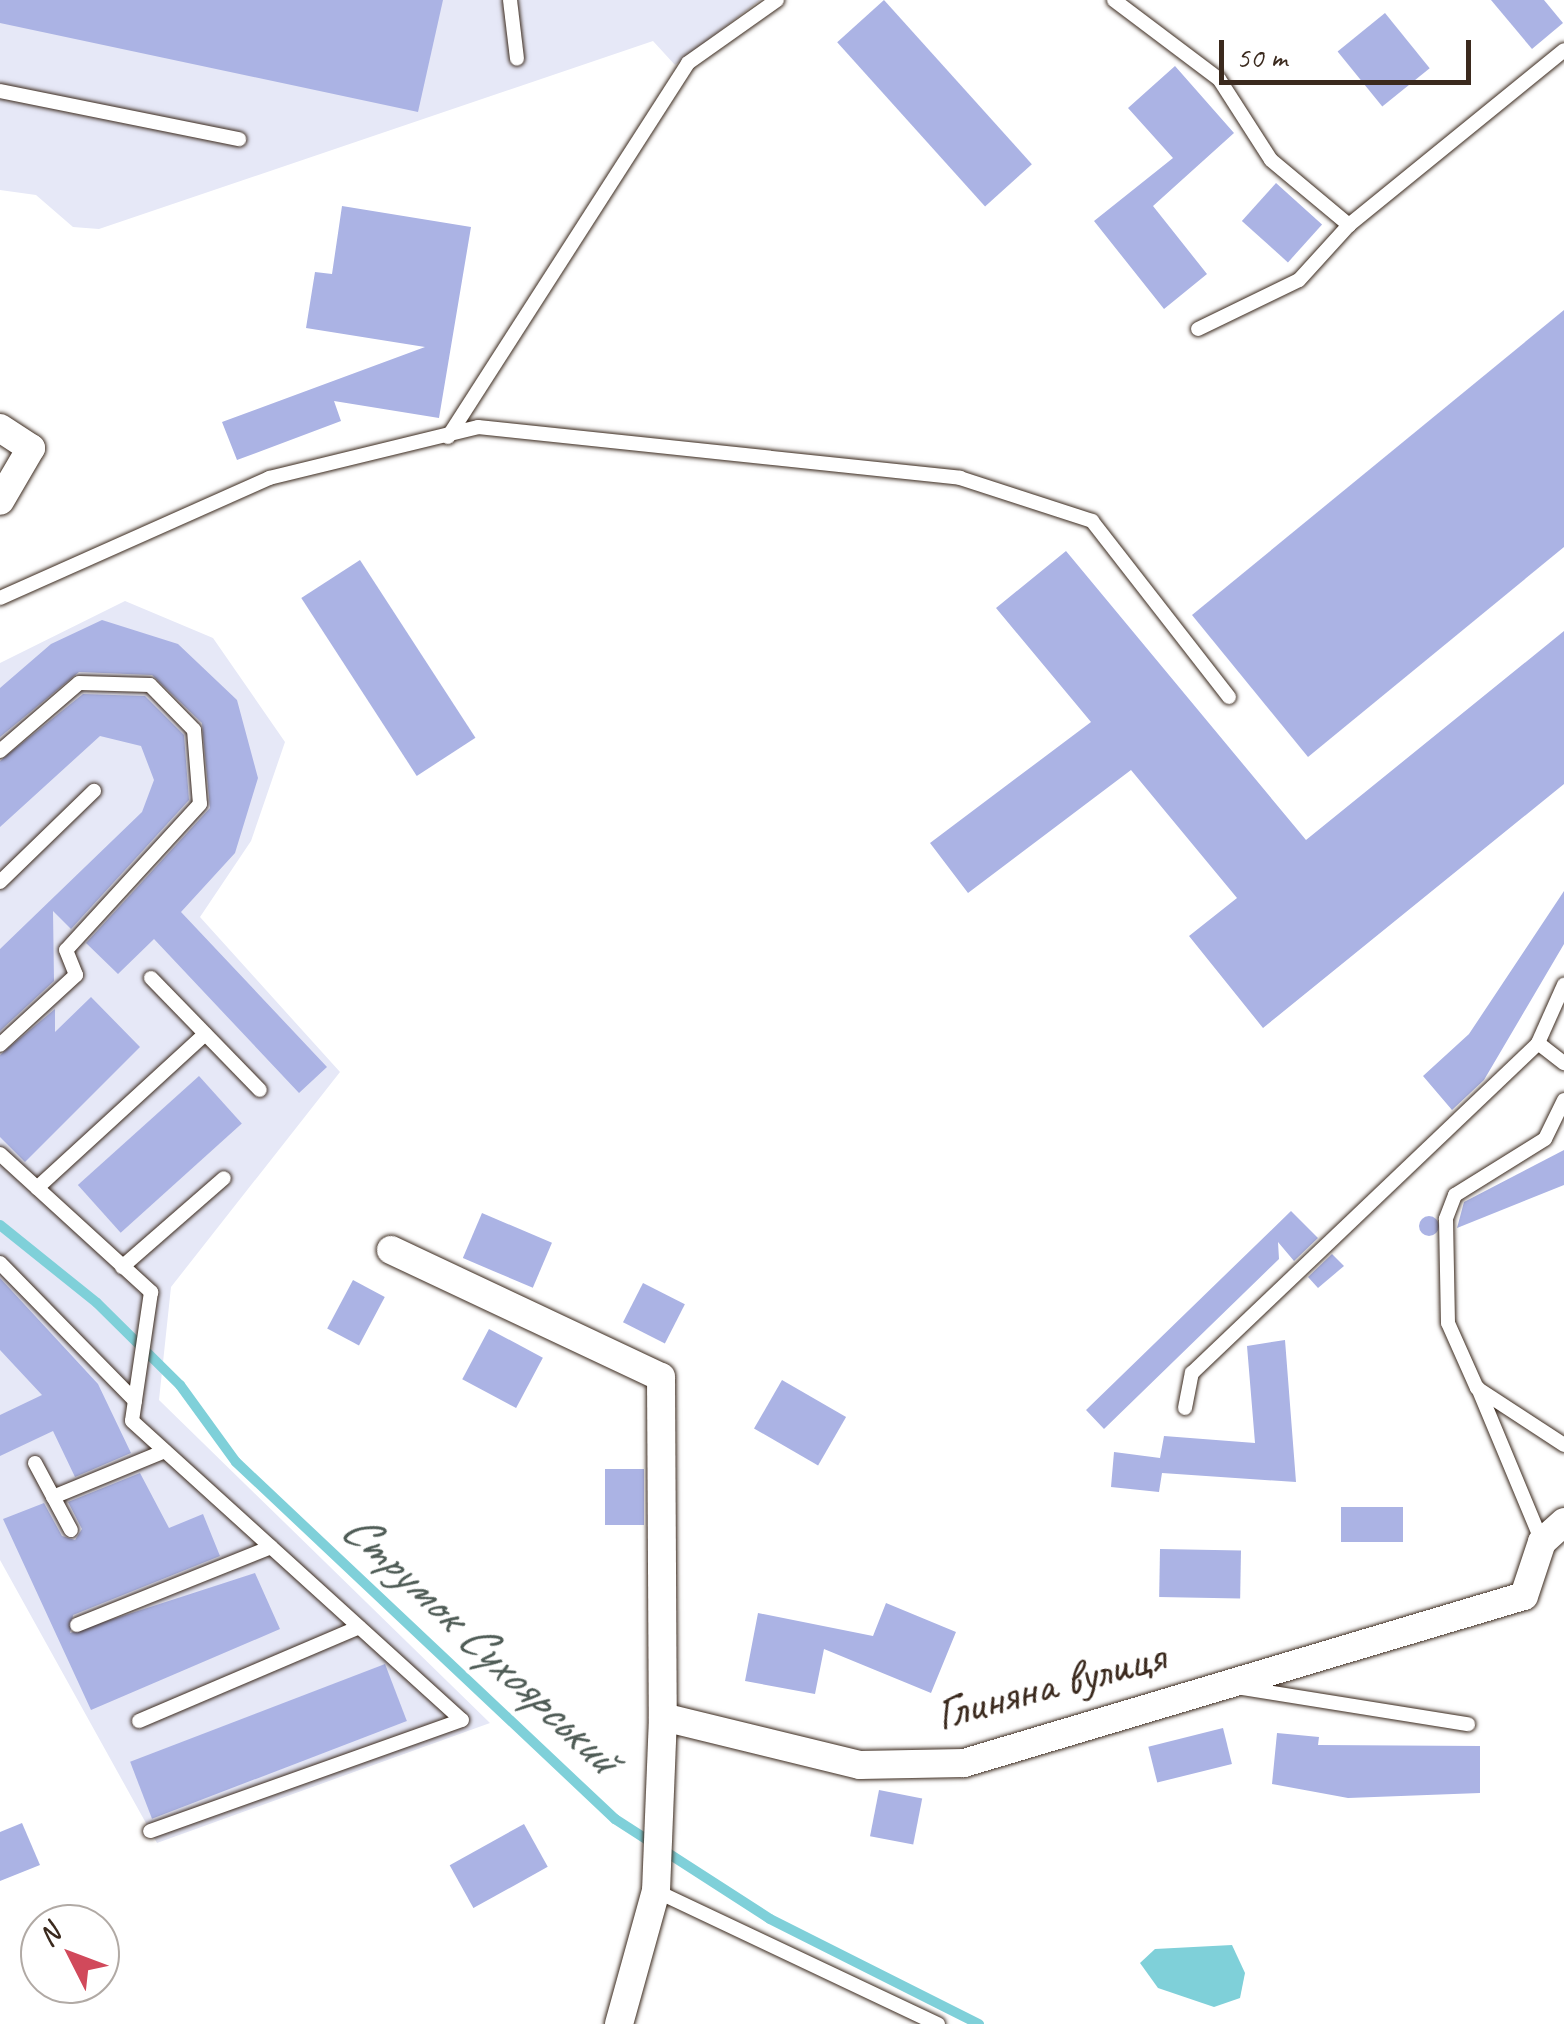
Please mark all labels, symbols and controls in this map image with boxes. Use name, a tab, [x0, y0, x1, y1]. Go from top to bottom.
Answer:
scale bar	[1224, 20, 1476, 82]
text: 50 m	[1236, 38, 1287, 76]
water label: Струмок Сухоярський	[327, 1496, 635, 1788]
street label: Глиняна вулиця	[929, 1627, 1171, 1743]
north arrow	[20, 1904, 120, 2004]
text: N	[30, 1917, 68, 1953]

